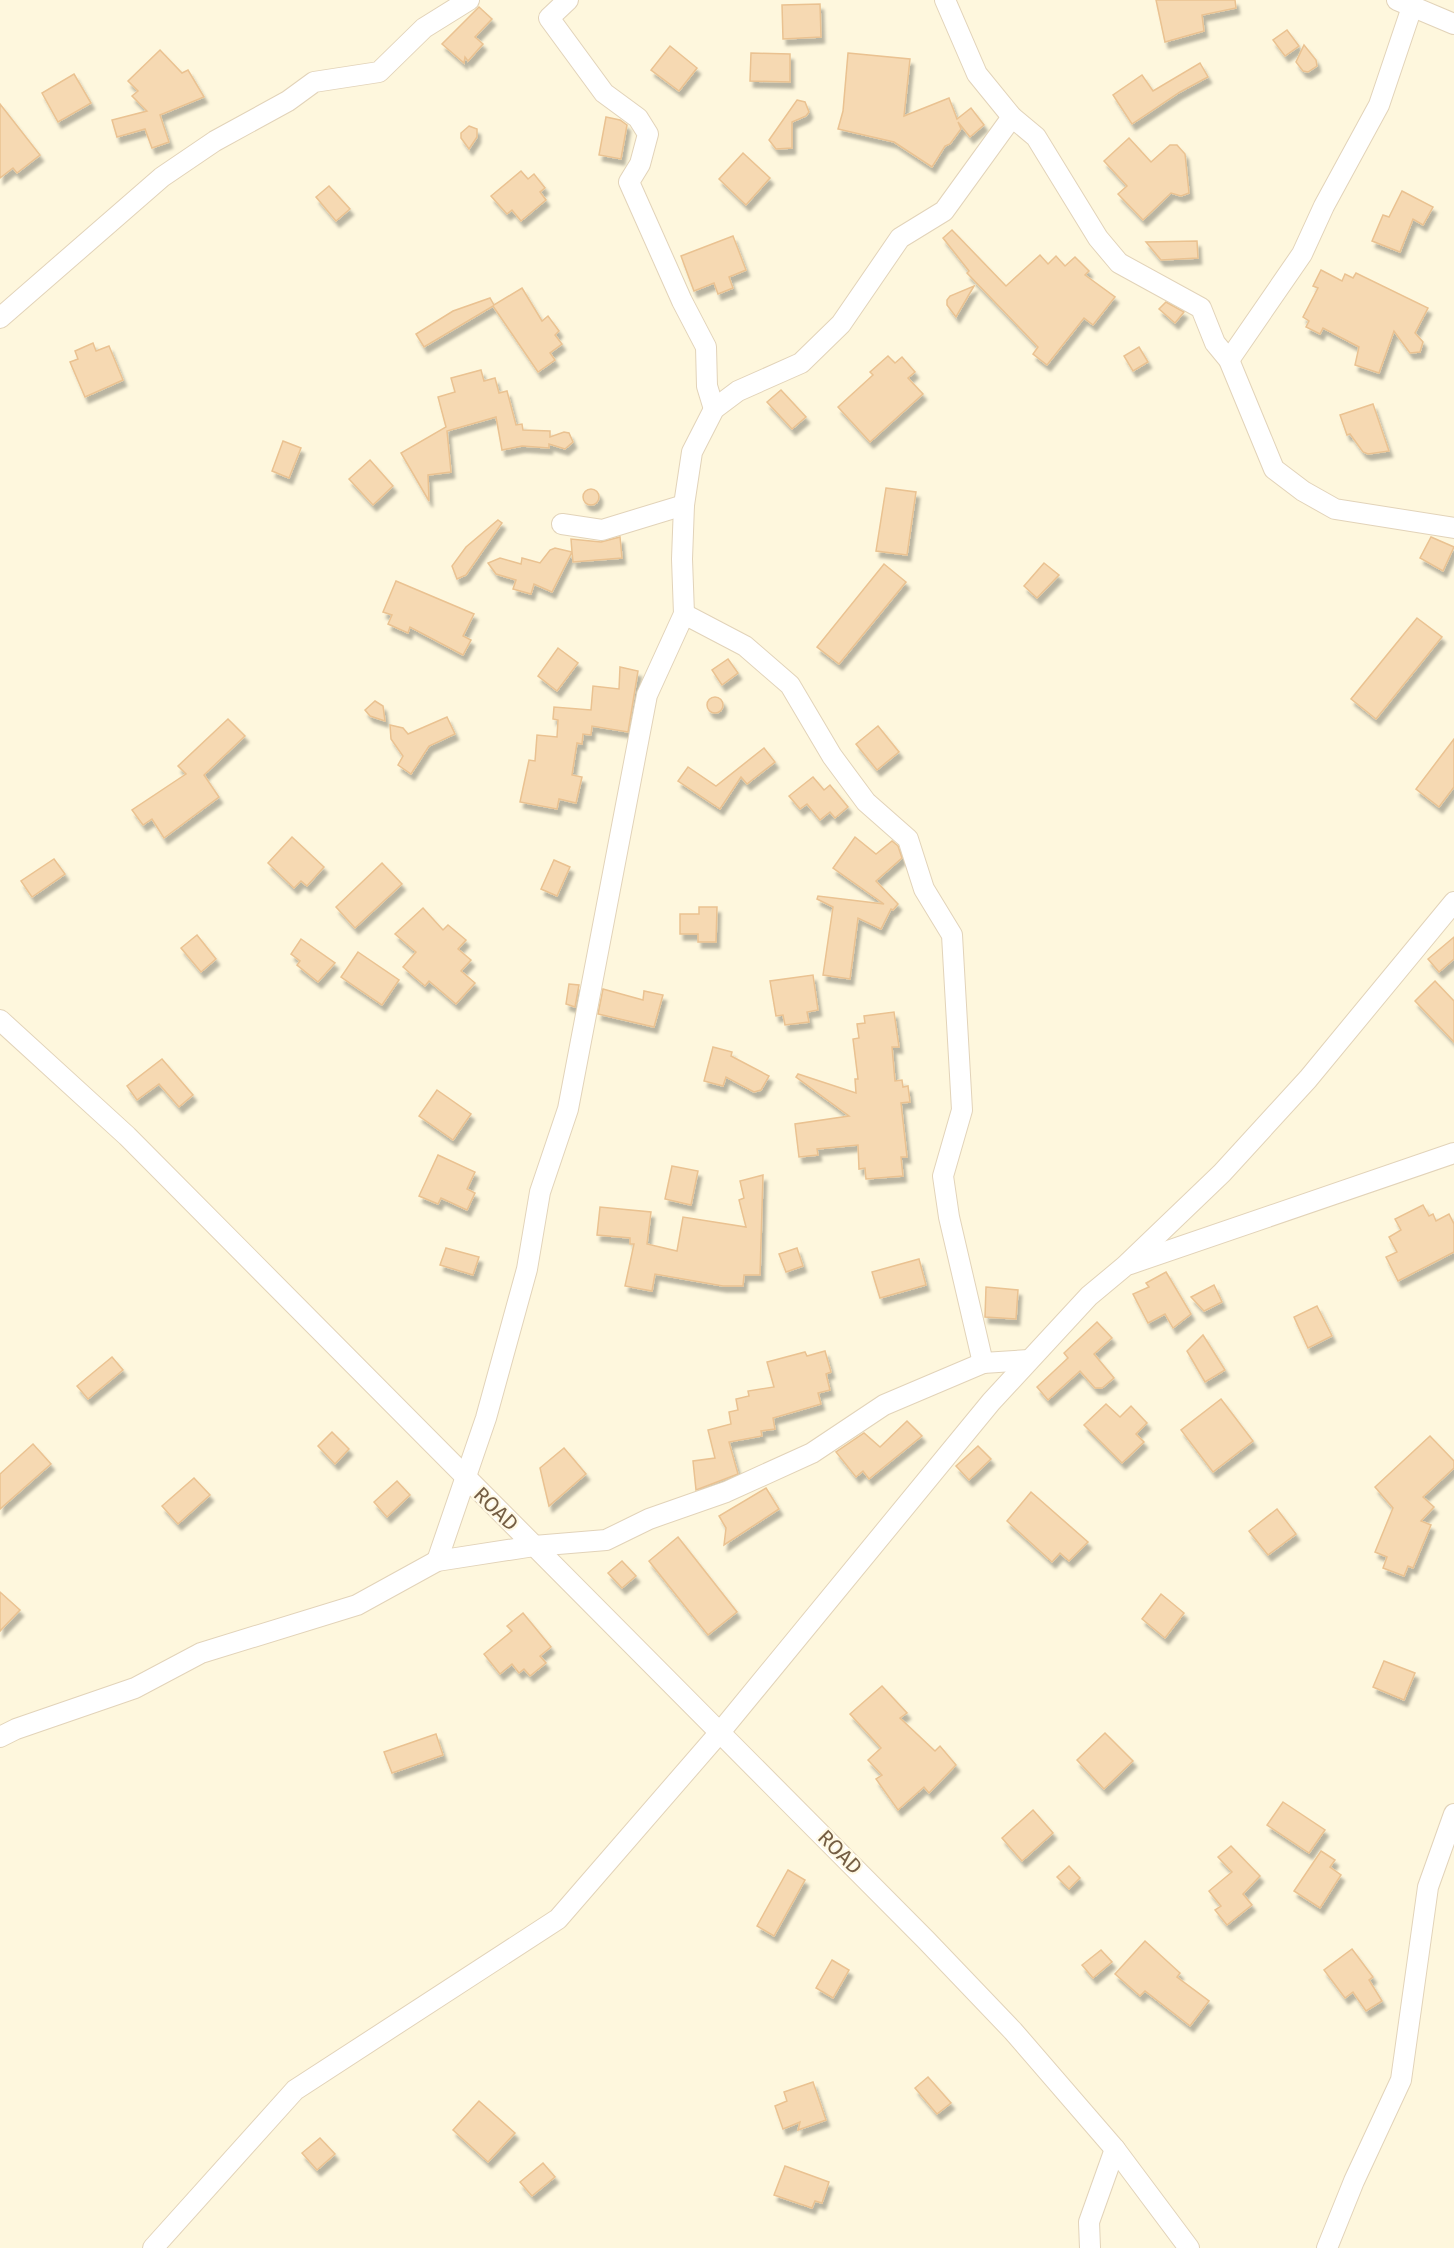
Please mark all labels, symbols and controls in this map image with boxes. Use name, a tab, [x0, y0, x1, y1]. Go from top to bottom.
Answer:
street label: ROAD	[468, 1481, 524, 1537]
street label: ROAD	[812, 1824, 868, 1880]

